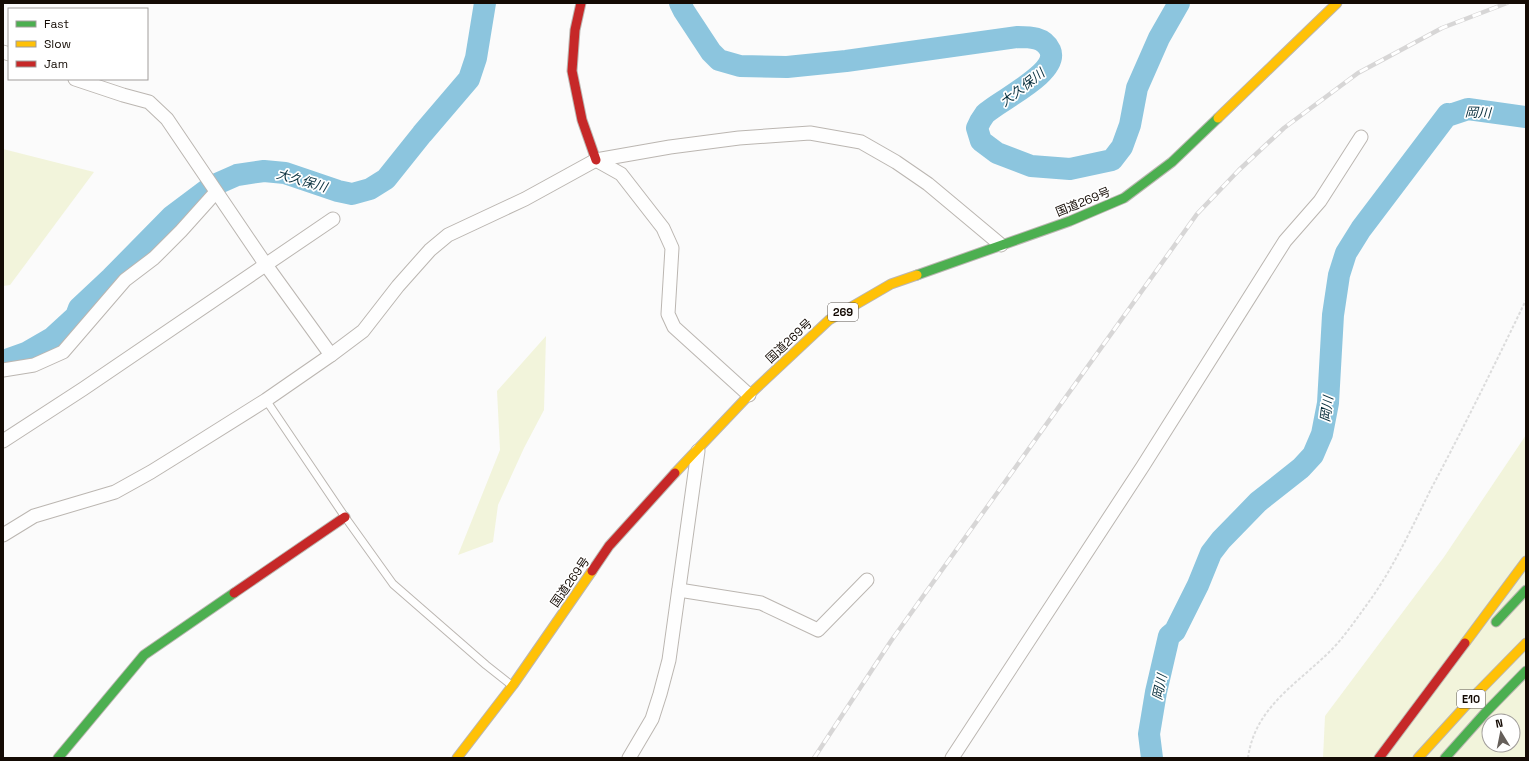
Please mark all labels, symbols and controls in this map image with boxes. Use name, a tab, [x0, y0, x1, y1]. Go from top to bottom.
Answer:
legend	[8, 8, 148, 80]
text: Fast	[44, 16, 69, 32]
text: Slow	[44, 36, 71, 52]
text: Jam	[44, 56, 68, 72]
water label: 大久保川	[997, 63, 1050, 110]
water label: 岡川	[1465, 104, 1493, 122]
water label: 大久保川	[275, 165, 331, 196]
street label: 国道269号	[1053, 184, 1113, 220]
road number: 269	[828, 303, 858, 321]
street label: 国道269号	[762, 315, 816, 367]
water label: 岡川	[1316, 393, 1337, 423]
street label: 国道269号	[547, 554, 593, 610]
water label: 岡川	[1148, 671, 1171, 702]
road number: E10	[1457, 690, 1485, 708]
north arrow	[1481, 713, 1521, 753]
text: N	[1494, 716, 1504, 731]

